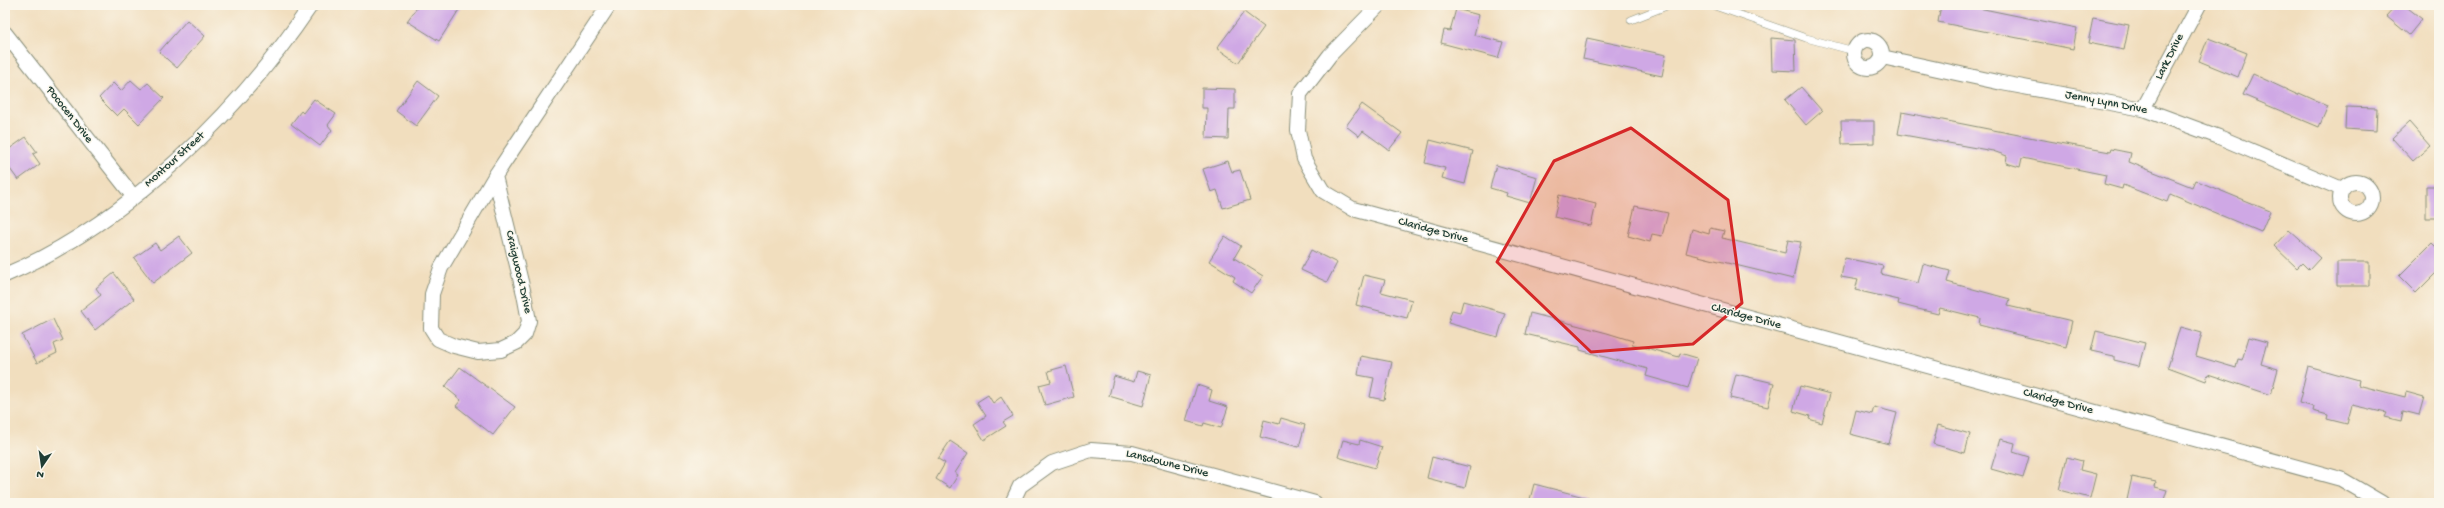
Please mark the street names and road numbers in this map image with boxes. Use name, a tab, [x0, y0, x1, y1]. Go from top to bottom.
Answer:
street label: Lark Drive	[2152, 31, 2188, 82]
street label: Pococen Drive	[42, 83, 96, 147]
street label: Jenny Lynn Drive	[2064, 88, 2149, 118]
street label: Montour Street	[142, 129, 209, 191]
street label: Claridge Drive	[1397, 215, 1470, 247]
street label: Craigwood Drive	[502, 229, 535, 316]
street label: Claridge Drive	[1710, 301, 1783, 333]
street label: Claridge Drive	[2022, 386, 2095, 418]
street label: Lansdowne Drive	[1124, 447, 1211, 481]

